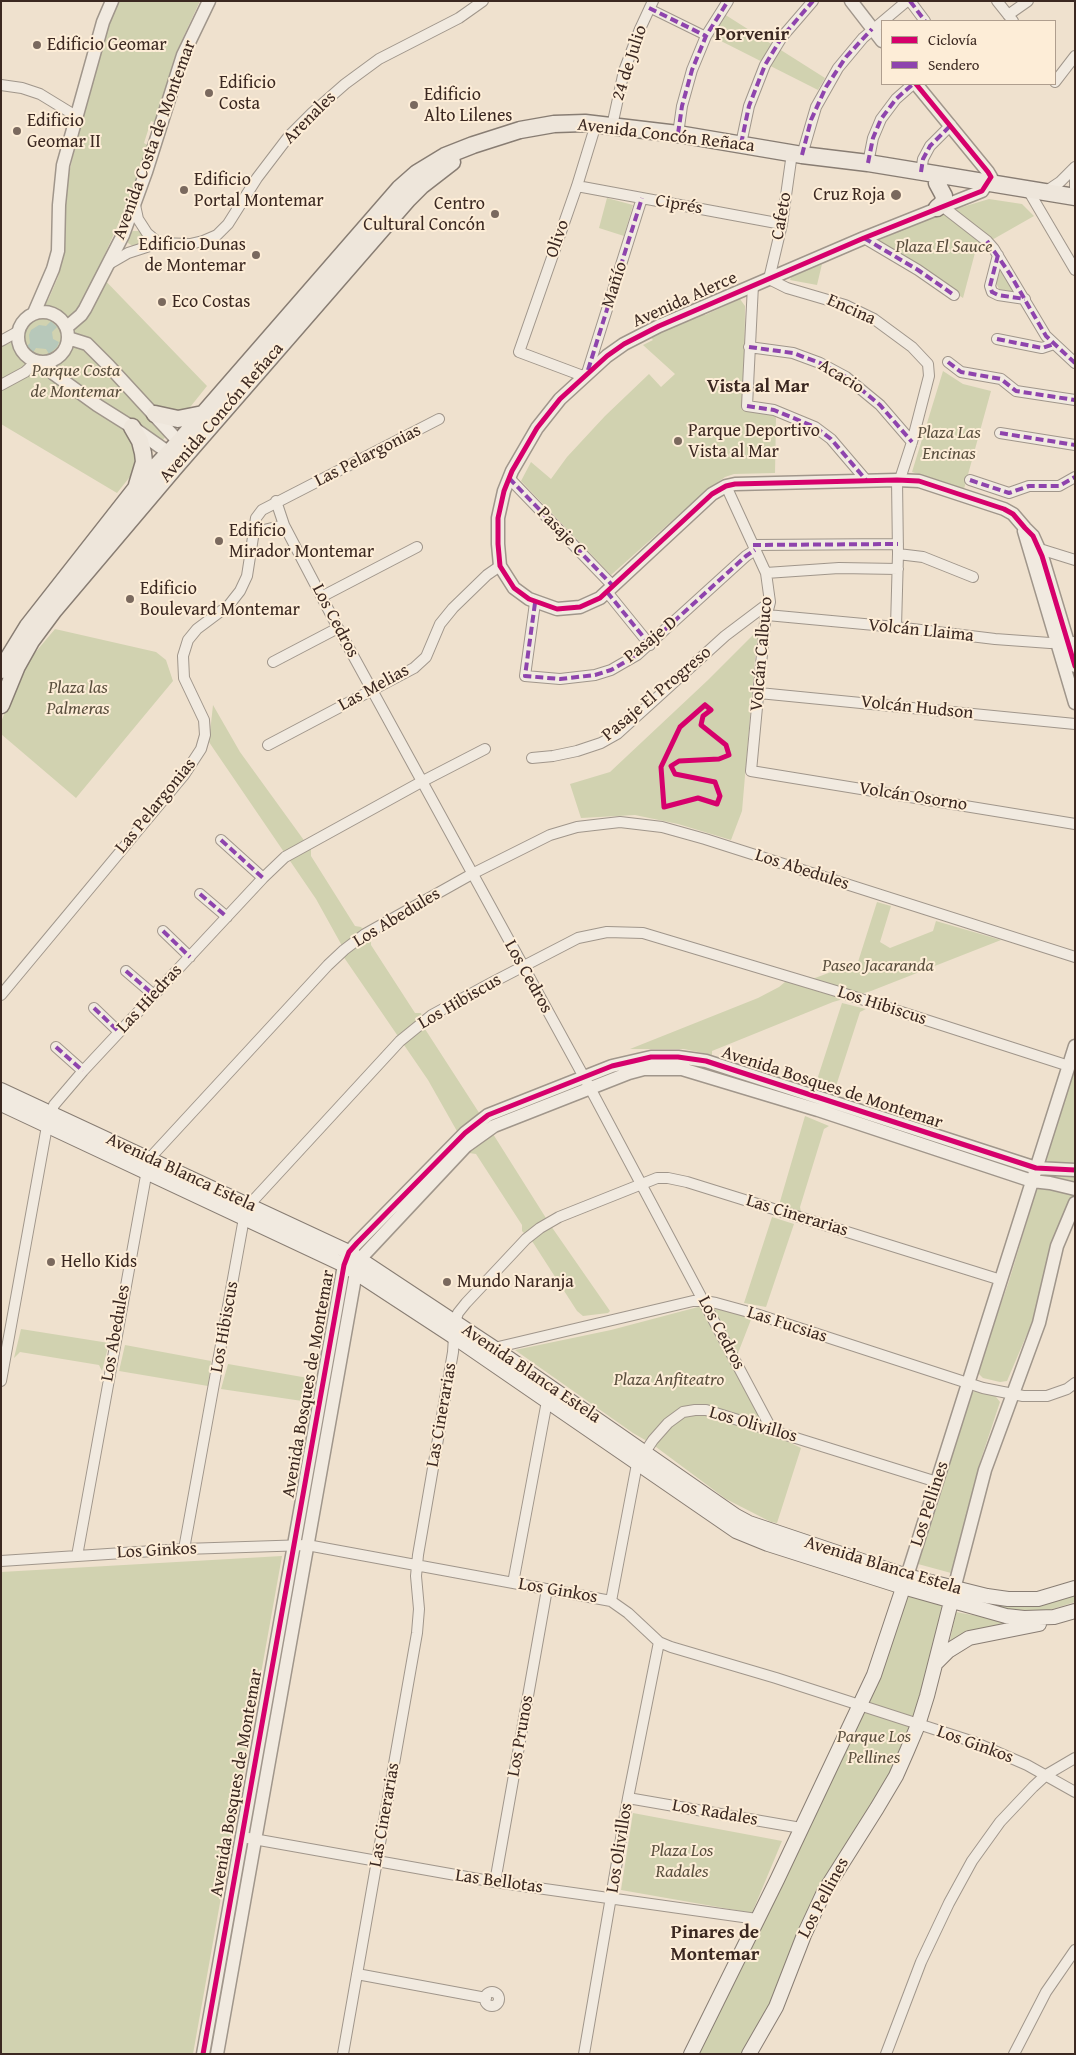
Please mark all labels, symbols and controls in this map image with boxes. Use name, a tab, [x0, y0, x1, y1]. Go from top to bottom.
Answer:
legend	[881, 20, 1056, 85]
street label: 24 de Julio	[608, 23, 652, 103]
district label: Porvenir	[715, 24, 789, 46]
text: Ciclovía	[928, 29, 977, 50]
place label: Edificio Geomar	[47, 34, 167, 56]
street label: Avenida Costa de Montemar	[109, 37, 201, 243]
marker: Edificio Geomar	[31, 39, 43, 51]
text: Sendero	[928, 54, 979, 75]
place label: Edificio Costa	[219, 72, 276, 115]
place label: Edificio Alto Lilenes	[424, 84, 512, 126]
marker: Edificio Costa	[203, 87, 215, 99]
street label: Arenales	[279, 87, 341, 149]
marker: Edificio Alto Lilenes	[408, 99, 420, 111]
place label: Edificio Geomar II	[27, 110, 101, 152]
street label: Avenida Concón Reñaca	[576, 114, 756, 158]
marker: Edificio Geomar II	[11, 125, 23, 137]
place label: Edificio Portal Montemar	[194, 169, 324, 212]
marker: Edificio Portal Montemar	[178, 184, 190, 196]
place label: Cruz Roja	[813, 184, 885, 206]
marker: Cruz Roja	[889, 188, 903, 202]
street label: Ciprés	[654, 190, 704, 220]
street label: Cafeto	[767, 190, 797, 242]
place label: Centro Cultural Concón	[363, 193, 485, 235]
marker: Centro Cultural Concón	[489, 208, 501, 220]
street label: Olivo	[541, 217, 575, 261]
place label: Edificio Dunas de Montemar	[139, 234, 246, 276]
park label: Plaza El Sauce	[896, 236, 992, 258]
marker: Edificio Dunas de Montemar	[250, 249, 262, 261]
street label: Mañío	[597, 259, 633, 311]
street label: Avenida Alerce	[629, 267, 741, 333]
street label: Encina	[823, 290, 879, 330]
place label: Eco Costas	[172, 291, 250, 313]
marker: Eco Costas	[156, 296, 168, 308]
street label: Avenida Concón Reñaca	[155, 339, 289, 487]
street label: Acacio	[814, 355, 868, 399]
park label: Parque Costa de Montemar	[30, 360, 122, 402]
district label: Vista al Mar	[707, 376, 809, 398]
street label: Las Pelargonias	[311, 420, 425, 492]
place label: Parque Deportivo Vista al Mar	[688, 420, 820, 462]
park label: Plaza Las Encinas	[917, 422, 981, 464]
marker: Parque Deportivo Vista al Mar	[672, 435, 684, 447]
street label: Pasaje C	[532, 503, 590, 561]
place label: Edificio Mirador Montemar	[229, 520, 374, 562]
marker: Edificio Mirador Montemar	[213, 535, 225, 547]
place label: Edificio Boulevard Montemar	[140, 578, 300, 620]
street label: Los Cedros	[307, 580, 363, 662]
marker: Edificio Boulevard Montemar	[124, 593, 136, 605]
street label: Volcán Calbuco	[746, 596, 778, 712]
street label: Pasaje D	[620, 612, 682, 668]
street label: Volcán Llaima	[867, 615, 975, 647]
street label: Pasaje El Progreso	[598, 642, 716, 746]
street label: Las Melias	[335, 660, 413, 716]
park label: Plaza las Palmeras	[47, 677, 109, 720]
street label: Volcán Hudson	[860, 691, 974, 725]
street label: Las Pelargonias	[111, 754, 201, 858]
street label: Volcán Osorno	[857, 778, 969, 816]
street label: Los Abedules	[752, 845, 852, 895]
street label: Los Abedules	[350, 884, 444, 952]
street label: Los Cedros	[499, 937, 557, 1017]
park label: Paseo Jacaranda	[822, 955, 934, 977]
street label: Las Hiedras	[113, 960, 187, 1038]
street label: Los Hibiscus	[415, 970, 505, 1034]
street label: Los Hibiscus	[835, 981, 929, 1031]
street label: Avenida Bosques de Montemar	[719, 1042, 945, 1134]
street label: Avenida Blanca Estela	[102, 1129, 260, 1217]
street label: Las Cinerarias	[743, 1190, 851, 1242]
place label: Hello Kids	[61, 1251, 137, 1273]
marker: Hello Kids	[45, 1256, 57, 1268]
street label: Avenida Bosques de Montemar	[278, 1268, 340, 1500]
place label: Mundo Naranja	[457, 1271, 574, 1293]
marker: Mundo Naranja	[441, 1276, 453, 1288]
street label: Los Hibiscus	[206, 1280, 244, 1374]
street label: Los Abedules	[97, 1283, 135, 1383]
street label: Los Cedros	[693, 1292, 749, 1374]
street label: Las Fucsias	[744, 1302, 830, 1348]
street label: Avenida Blanca Estela	[457, 1319, 605, 1429]
street label: Las Cinerarias	[422, 1361, 462, 1469]
park label: Plaza Anfiteatro	[614, 1369, 724, 1391]
street label: Los Olivillos	[706, 1402, 800, 1448]
street label: Los Pellines	[906, 1459, 954, 1549]
street label: Avenida Blanca Estela	[802, 1532, 964, 1600]
street label: Los Ginkos	[117, 1538, 197, 1564]
street label: Los Ginkos	[517, 1573, 599, 1609]
street label: Avenida Bosques de Montemar	[206, 1667, 268, 1899]
street label: Los Prunos	[503, 1694, 539, 1778]
street label: Los Ginkos	[934, 1721, 1016, 1769]
park label: Parque Los Pellines	[837, 1726, 911, 1768]
street label: Las Cinerarias	[365, 1761, 405, 1869]
street label: Los Radales	[670, 1795, 760, 1831]
street label: Los Olivillos	[602, 1802, 638, 1894]
park label: Plaza Los Radales	[651, 1840, 713, 1882]
street label: Los Pellines	[794, 1854, 854, 1942]
street label: Las Bellotas	[454, 1865, 544, 1899]
district label: Pinares de Montemar	[671, 1922, 759, 1966]

